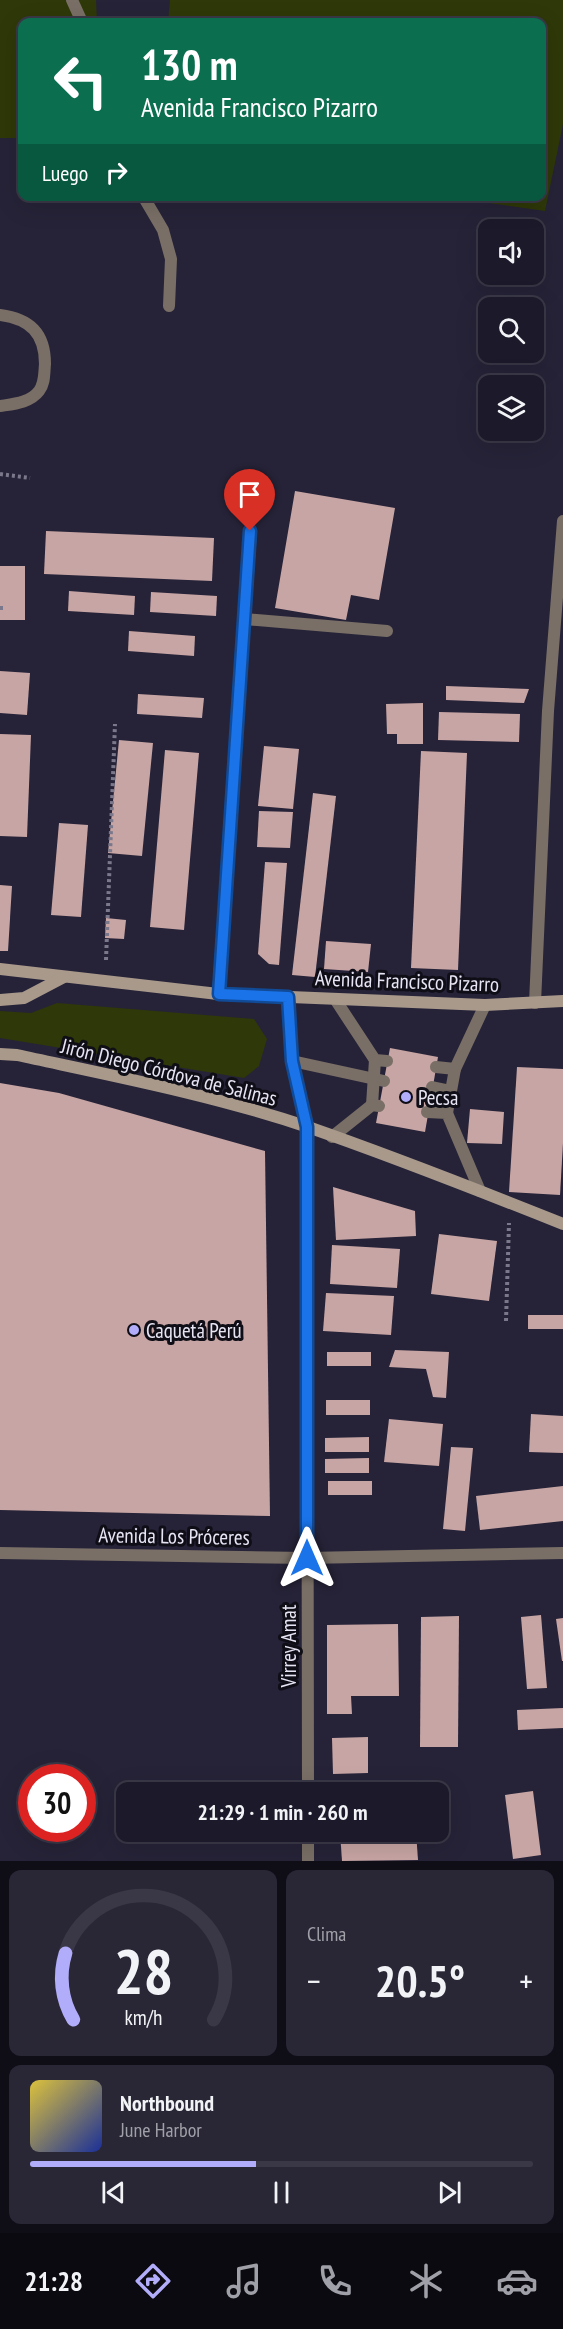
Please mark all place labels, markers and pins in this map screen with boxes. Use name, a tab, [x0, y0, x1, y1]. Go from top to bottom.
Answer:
pin	[224, 469, 275, 531]
place label: Pecsa	[418, 1084, 458, 1111]
marker: Pecsa	[399, 1090, 413, 1104]
place label: Caquetá Perú	[146, 1317, 242, 1344]
marker: Caquetá Perú	[127, 1323, 141, 1337]

